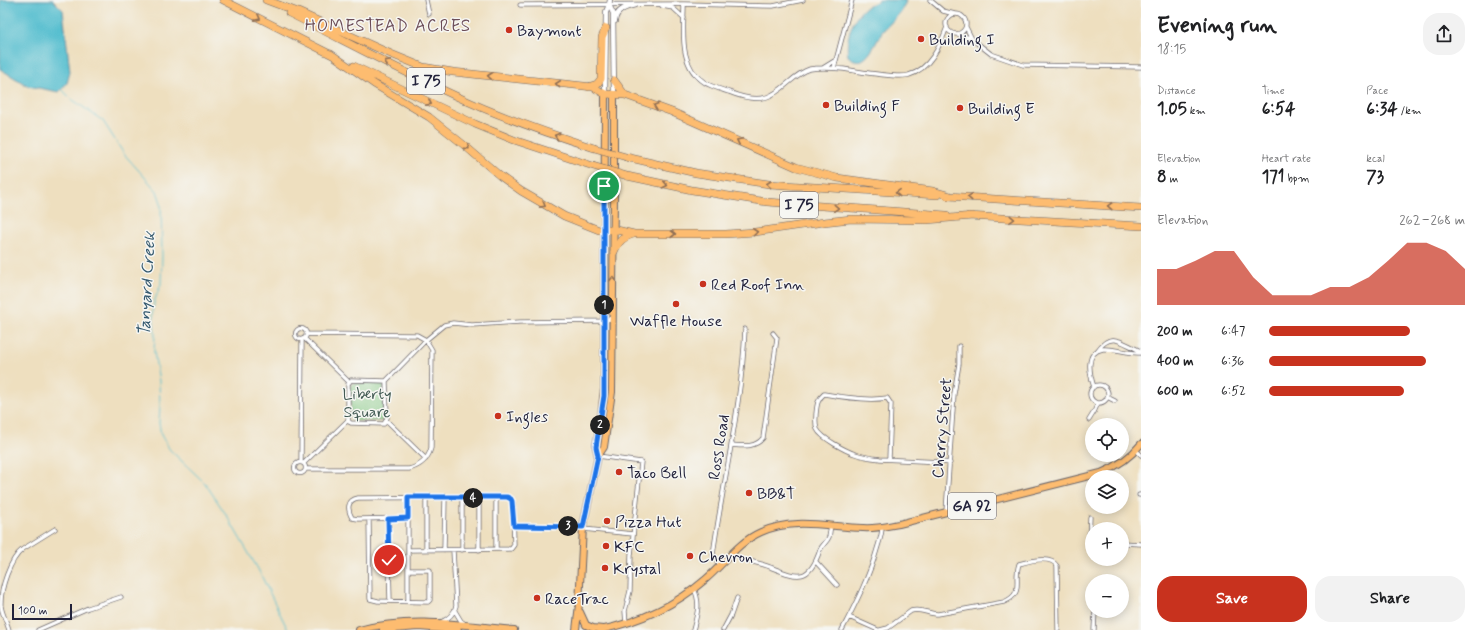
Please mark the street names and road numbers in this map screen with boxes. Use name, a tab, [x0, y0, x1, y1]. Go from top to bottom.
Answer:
road number: I 75	[407, 68, 445, 94]
road number: I 75	[780, 192, 818, 218]
street label: Cherry Street	[928, 377, 957, 479]
street label: Ross Road	[704, 413, 735, 481]
road number: GA 92	[948, 493, 996, 519]

